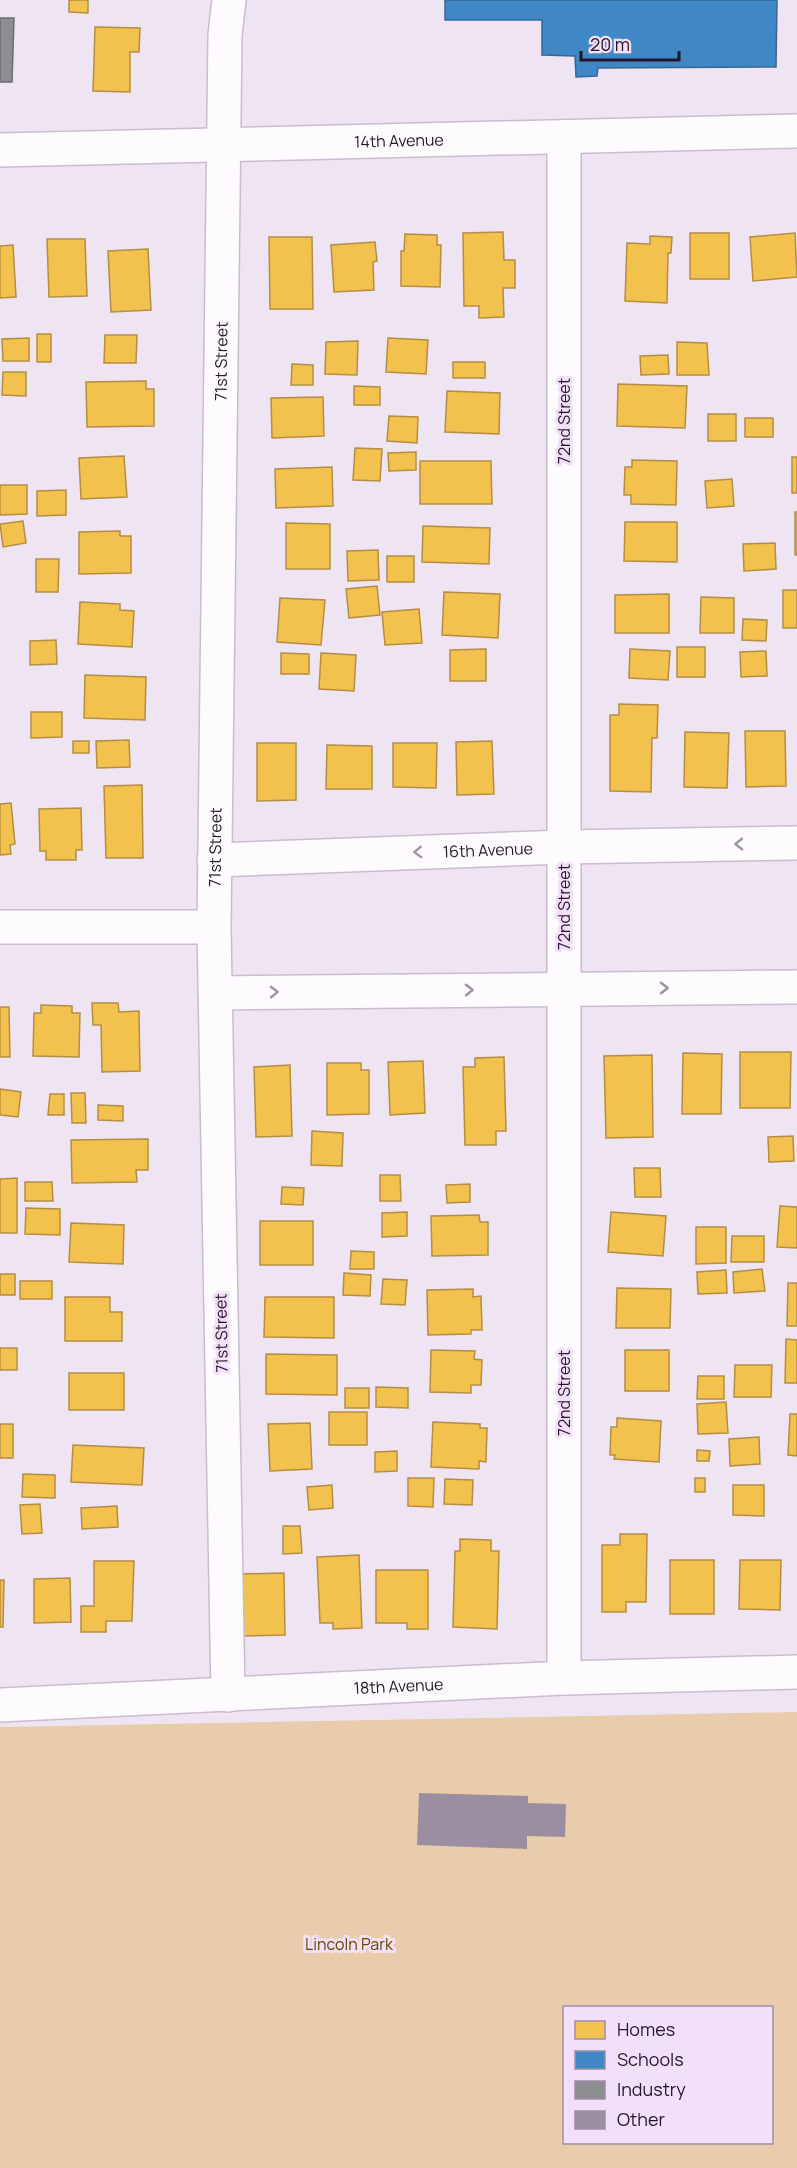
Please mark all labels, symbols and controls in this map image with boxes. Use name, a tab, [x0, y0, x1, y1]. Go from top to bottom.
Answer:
scale bar	[581, 24, 678, 62]
text: 20 m	[590, 32, 630, 56]
street label: 14th Avenue	[354, 128, 444, 153]
street label: 71st Street	[209, 321, 232, 401]
street label: 72nd Street	[553, 378, 575, 464]
street label: 71st Street	[203, 807, 226, 887]
street label: 16th Avenue	[442, 837, 533, 862]
one-way arrow	[734, 838, 743, 850]
one-way arrow	[413, 846, 422, 859]
street label: 72nd Street	[553, 864, 575, 950]
one-way arrow	[659, 982, 668, 994]
one-way arrow	[464, 984, 473, 996]
one-way arrow	[269, 986, 278, 999]
street label: 71st Street	[209, 1293, 233, 1373]
street label: 72nd Street	[553, 1350, 575, 1436]
street label: 18th Avenue	[353, 1673, 444, 1699]
park label: Lincoln Park	[305, 1933, 394, 1955]
legend	[563, 2006, 773, 2144]
text: Homes	[617, 2017, 675, 2041]
text: Schools	[617, 2047, 684, 2071]
text: Industry	[617, 2077, 686, 2101]
text: Other	[617, 2107, 665, 2131]

